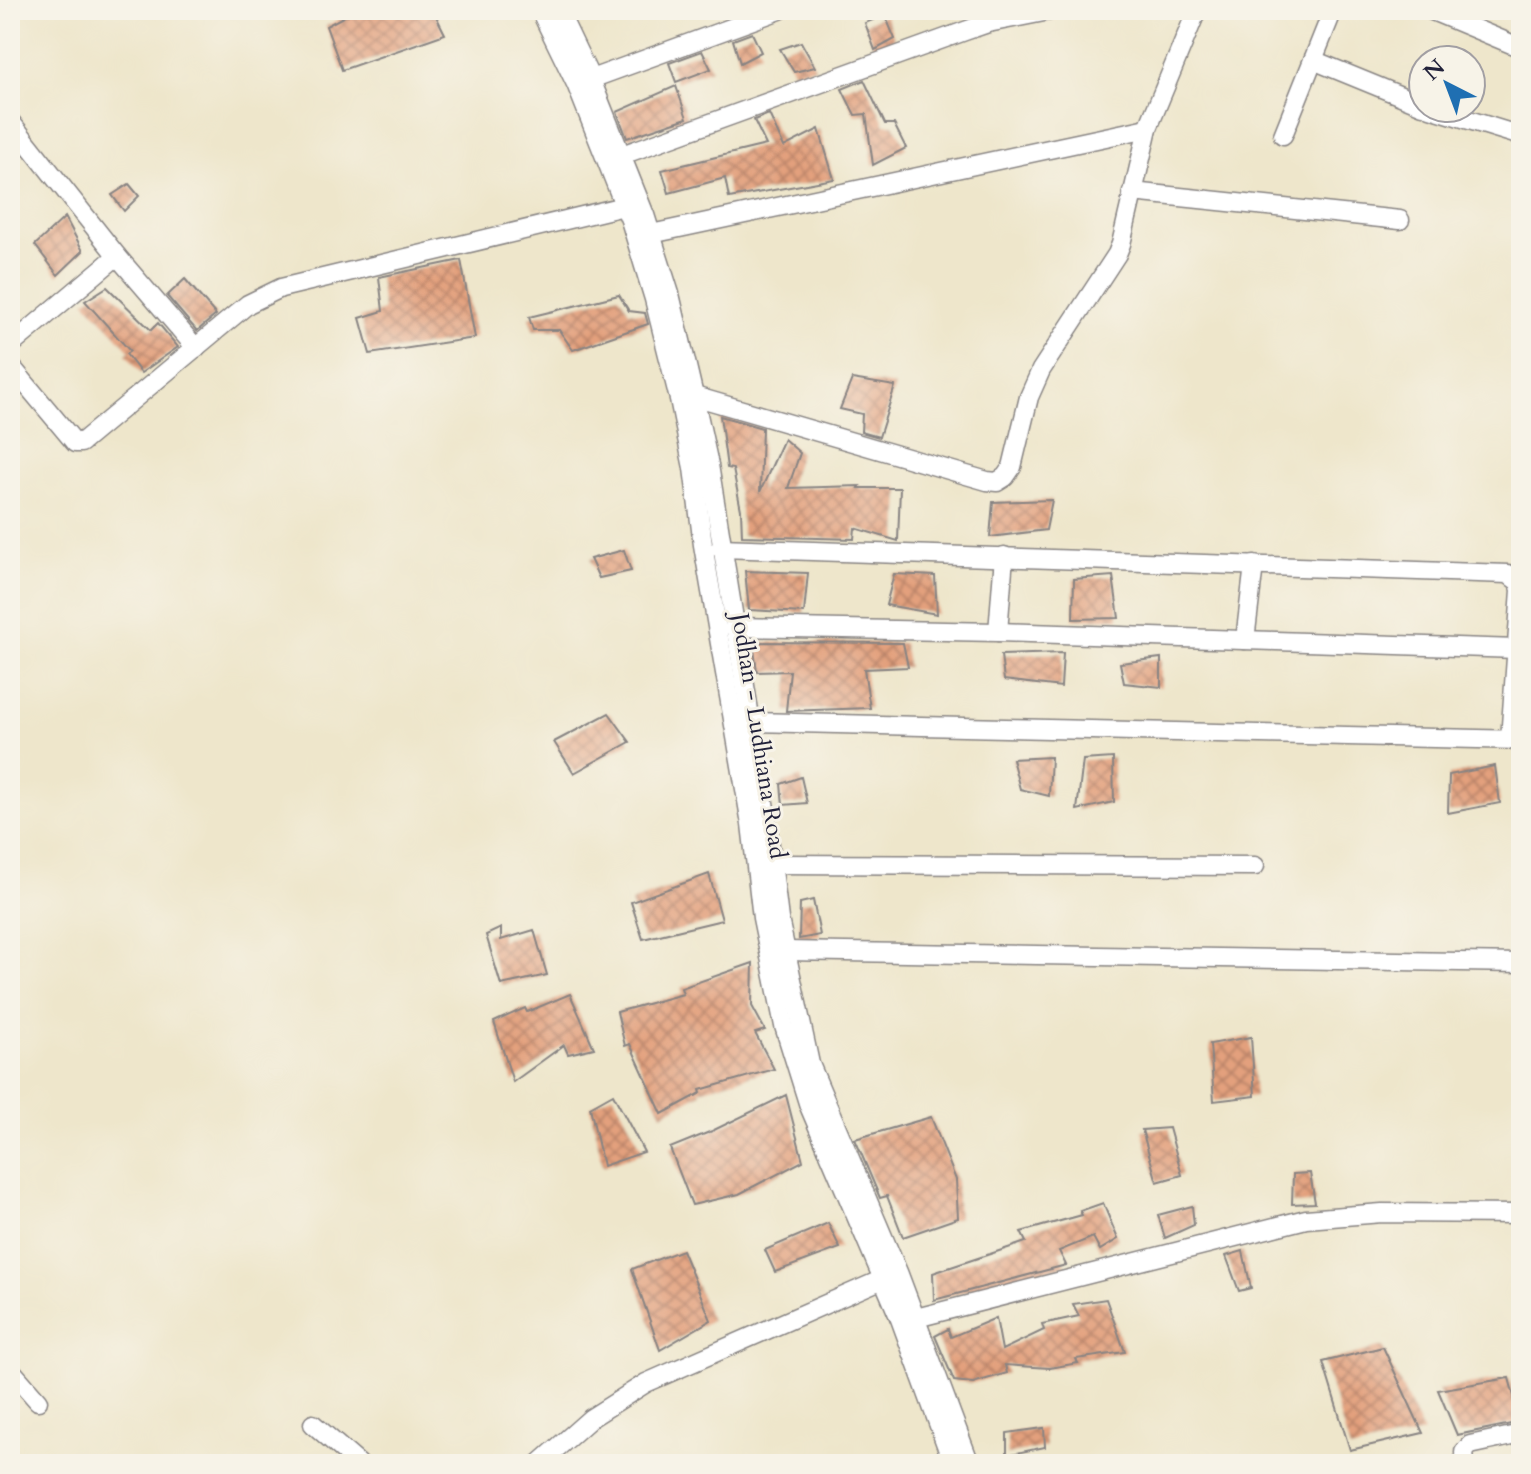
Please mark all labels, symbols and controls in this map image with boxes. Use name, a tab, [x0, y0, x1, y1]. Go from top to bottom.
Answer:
north arrow	[1407, 44, 1487, 124]
text: N	[1417, 52, 1451, 87]
street label: Jodhan - Ludhiana Road	[723, 608, 795, 862]

